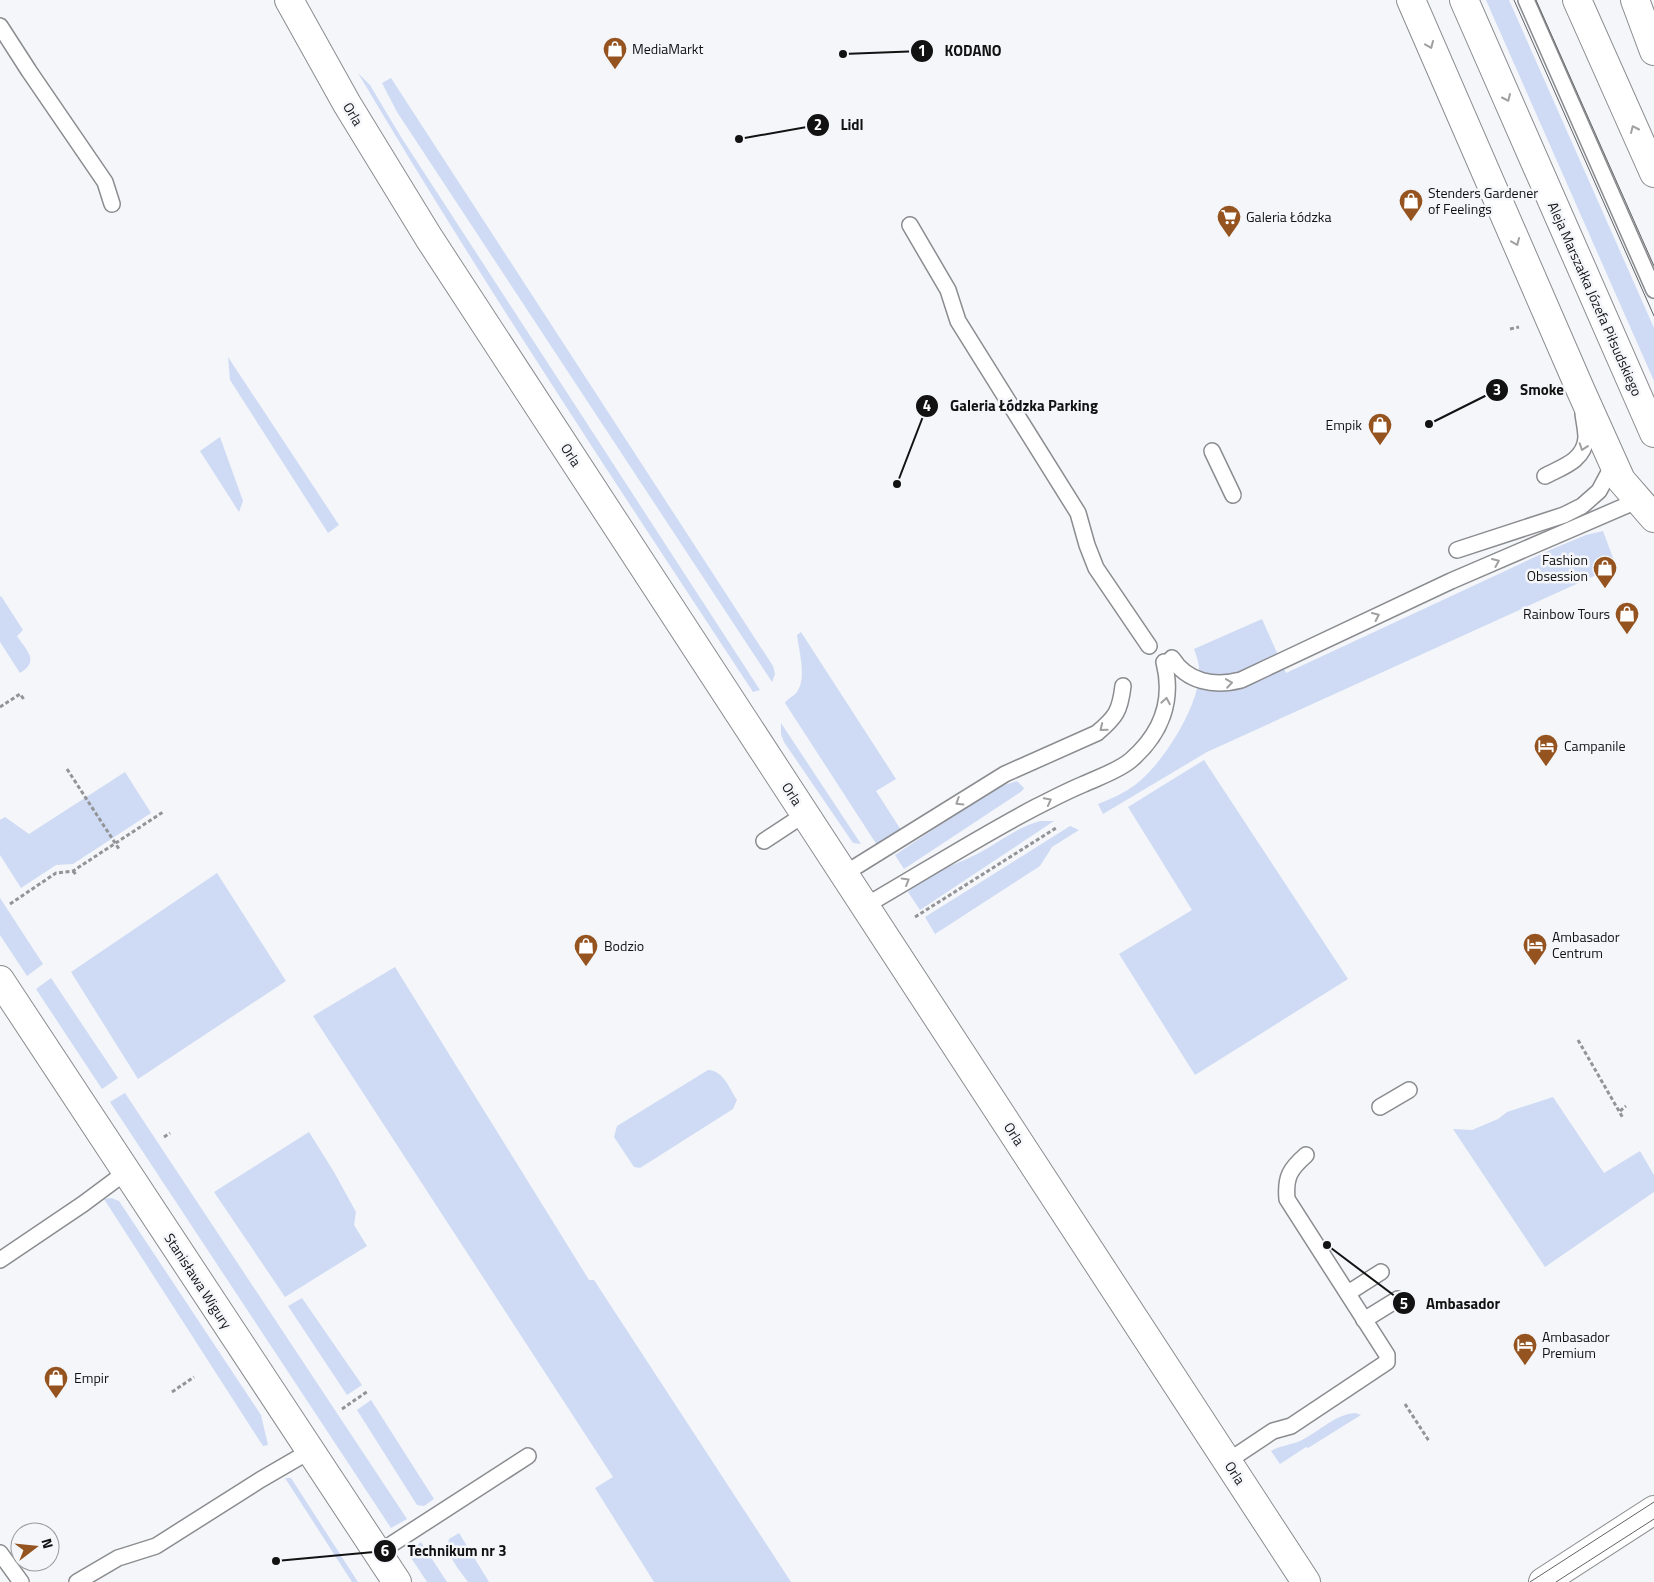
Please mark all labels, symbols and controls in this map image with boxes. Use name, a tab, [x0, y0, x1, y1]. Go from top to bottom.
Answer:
shop icon: MediaMarkt	[602, 36, 628, 70]
callout: KODANO	[910, 36, 1012, 66]
place label: MediaMarkt	[632, 38, 704, 59]
text: 1	[918, 39, 926, 62]
text: KODANO	[944, 39, 1002, 62]
one-way arrow	[1424, 40, 1435, 49]
one-way arrow	[1501, 93, 1512, 102]
street label: Orla	[338, 98, 369, 130]
callout: Lidl	[805, 110, 873, 140]
text: 2	[814, 113, 822, 136]
text: Lidl	[840, 113, 864, 136]
one-way arrow	[1630, 125, 1641, 134]
place label: Stenders Gardener of Feelings	[1428, 182, 1538, 219]
shop icon: Stenders Gardener of Feelings	[1398, 188, 1424, 222]
street label: Aleja Marszałka Józefa Piłsudskiego	[1543, 198, 1648, 399]
supermarket icon: Galeria Łódzka	[1216, 204, 1242, 238]
place label: Galeria Łódzka	[1246, 206, 1331, 227]
one-way arrow	[1510, 237, 1521, 246]
callout: Smoke	[1485, 375, 1574, 405]
text: 3	[1493, 378, 1501, 401]
text: Smoke	[1520, 378, 1564, 401]
callout: Galeria Łódzka Parking	[915, 391, 1107, 421]
text: 4	[923, 394, 931, 417]
text: Galeria Łódzka Parking	[950, 394, 1098, 417]
shop icon: Empik	[1367, 412, 1393, 446]
place label: Empik	[1325, 414, 1362, 435]
street label: Orla	[556, 439, 587, 471]
one-way arrow	[1579, 442, 1589, 451]
place label: Fashion Obsession	[1527, 549, 1588, 586]
shop icon: Fashion Obsession	[1592, 555, 1618, 589]
one-way arrow	[1491, 558, 1500, 569]
shop icon: Rainbow Tours	[1614, 601, 1640, 635]
place label: Rainbow Tours	[1523, 603, 1610, 624]
one-way arrow	[1371, 613, 1380, 623]
one-way arrow	[1224, 678, 1233, 688]
one-way arrow	[1161, 697, 1171, 706]
one-way arrow	[1100, 722, 1109, 730]
hotel icon: Campanile	[1533, 733, 1559, 767]
place label: Campanile	[1564, 735, 1626, 756]
street label: Orla	[777, 778, 808, 810]
one-way arrow	[955, 796, 964, 805]
one-way arrow	[1043, 797, 1052, 807]
one-way arrow	[901, 877, 910, 887]
place label: Ambasador Centrum	[1552, 926, 1620, 963]
hotel icon: Ambasador Centrum	[1522, 932, 1548, 966]
shop icon: Bodzio	[573, 933, 599, 967]
place label: Bodzio	[604, 935, 644, 956]
street label: Orla	[999, 1118, 1030, 1150]
street label: Stanisława Wigury	[160, 1229, 237, 1333]
callout: Ambasador	[1391, 1288, 1510, 1318]
text: 5	[1400, 1292, 1408, 1315]
text: Ambasador	[1426, 1292, 1500, 1315]
place label: Ambasador Premium	[1542, 1326, 1610, 1363]
hotel icon: Ambasador Premium	[1512, 1332, 1538, 1366]
shop icon: Empir	[43, 1365, 69, 1399]
place label: Empir	[74, 1367, 109, 1388]
street label: Orla	[1220, 1457, 1251, 1489]
north arrow	[10, 1522, 60, 1572]
text: N	[37, 1536, 59, 1551]
callout: Technikum nr 3	[373, 1536, 517, 1566]
text: 6	[381, 1539, 389, 1562]
text: Technikum nr 3	[407, 1539, 507, 1562]

